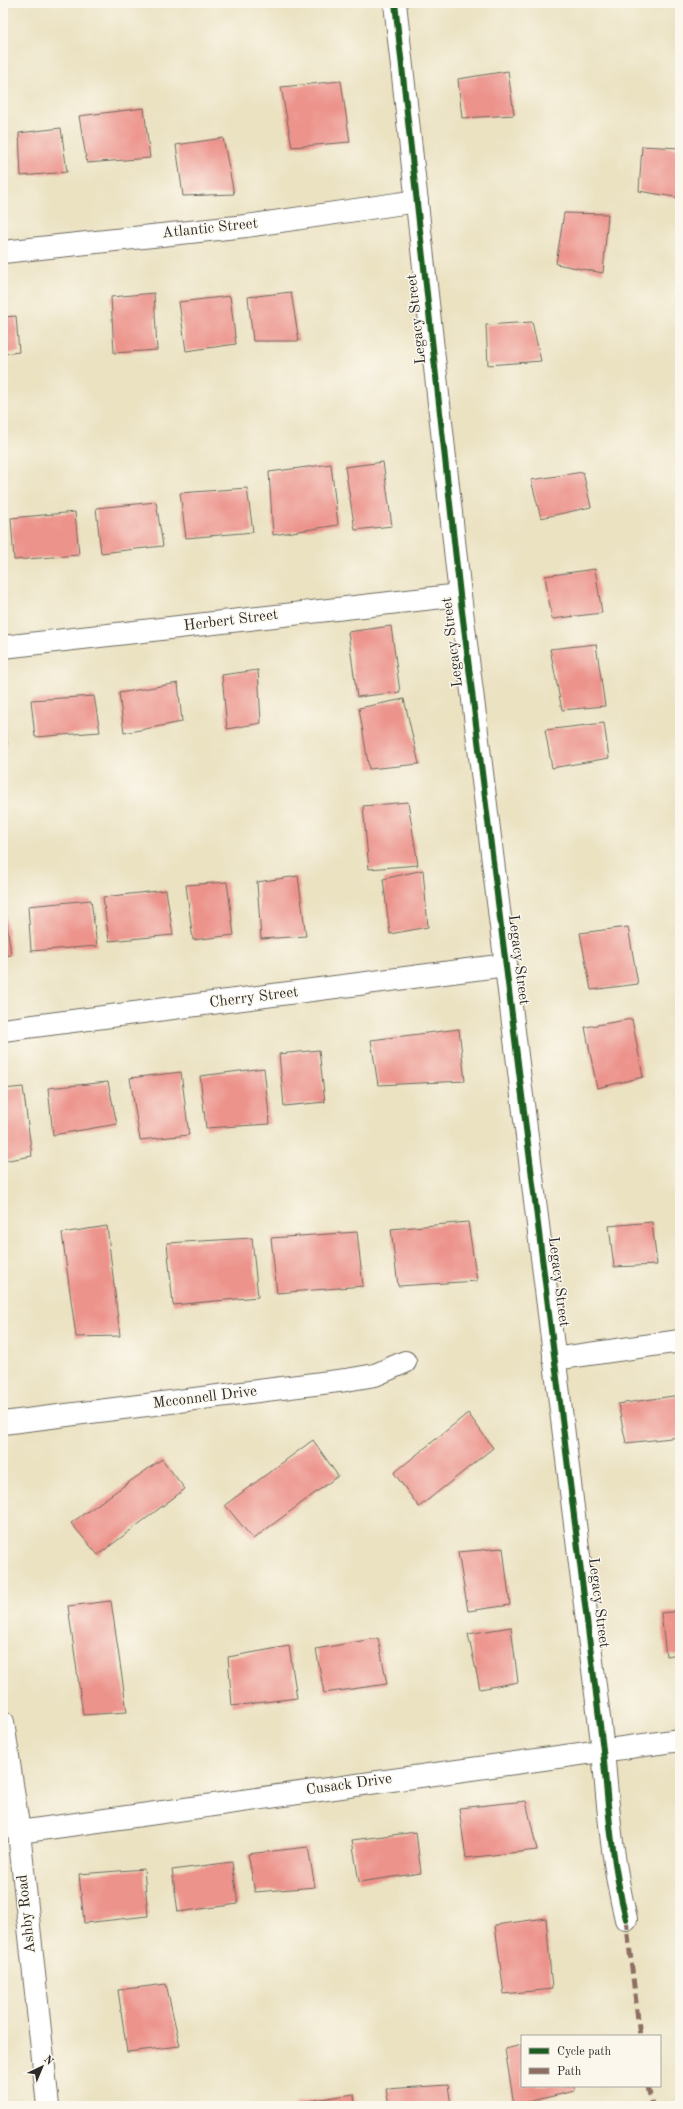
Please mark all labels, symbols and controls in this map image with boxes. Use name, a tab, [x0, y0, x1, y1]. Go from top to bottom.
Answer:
street label: Atlantic Street	[161, 217, 259, 241]
street label: Legacy Street	[405, 273, 429, 365]
street label: Legacy Street	[440, 596, 466, 688]
street label: Herbert Street	[183, 608, 279, 634]
street label: Legacy Street	[505, 914, 531, 1006]
street label: Cherry Street	[209, 985, 299, 1011]
street label: Legacy Street	[545, 1236, 571, 1328]
street label: Mcconnell Drive	[152, 1384, 258, 1412]
street label: Legacy Street	[585, 1557, 611, 1649]
street label: Cusack Drive	[305, 1772, 393, 1798]
street label: Ashby Road	[15, 1874, 39, 1954]
legend	[521, 2035, 661, 2087]
text: Cycle path	[557, 2046, 612, 2058]
north arrow	[22, 2047, 62, 2087]
text: N	[41, 2054, 55, 2068]
text: Path	[557, 2066, 582, 2078]

